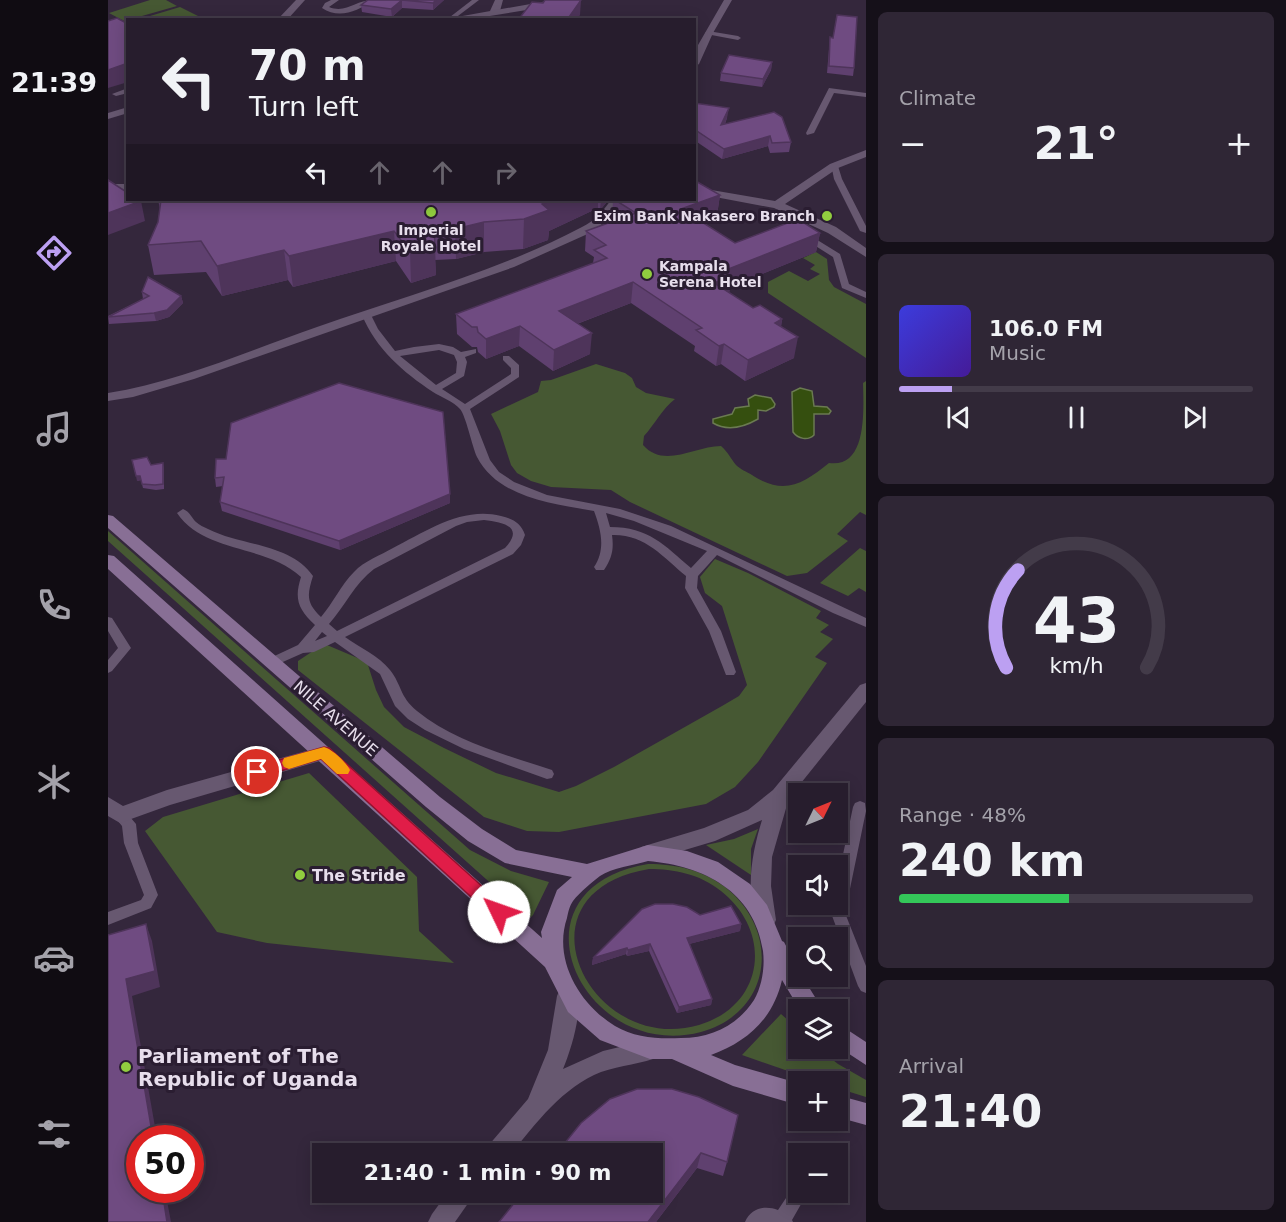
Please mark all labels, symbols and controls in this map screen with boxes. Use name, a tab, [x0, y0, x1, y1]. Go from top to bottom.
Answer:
text: 70 m	[249, 41, 366, 90]
icon: left	[150, 42, 228, 120]
text: 21:39	[11, 67, 97, 98]
text: Climate	[899, 86, 976, 110]
text: Turn left	[249, 91, 359, 122]
text: 21°	[1033, 117, 1119, 170]
text: −	[899, 124, 927, 163]
text: +	[1225, 124, 1253, 163]
icon: left	[300, 156, 333, 189]
icon: ahead	[363, 156, 396, 189]
icon: ahead	[426, 156, 459, 189]
icon: right	[489, 156, 522, 189]
marker: Imperial Royale Hotel	[424, 205, 438, 219]
place label: Exim Bank Nakasero Branch	[593, 208, 815, 224]
marker: Exim Bank Nakasero Branch	[820, 209, 834, 223]
place label: Imperial Royale Hotel	[381, 222, 481, 254]
icon: directions	[33, 232, 75, 274]
place label: Kampala Serena Hotel	[659, 258, 762, 290]
marker: Kampala Serena Hotel	[640, 267, 654, 281]
text: 106.0 FM	[989, 316, 1103, 341]
text: Music	[989, 341, 1046, 365]
icon: previous	[942, 401, 975, 434]
icon: pause	[1060, 401, 1093, 434]
icon: next	[1178, 401, 1211, 434]
icon: music	[33, 408, 75, 450]
icon: phone	[33, 584, 75, 626]
text: 43	[1033, 584, 1119, 657]
text: km/h	[1049, 653, 1103, 678]
street label: NILE AVENUE	[290, 677, 382, 760]
pin	[231, 746, 282, 797]
icon: arrive	[240, 755, 273, 788]
icon: climate	[33, 761, 75, 803]
north arrow	[788, 783, 848, 843]
map controls	[788, 783, 848, 1203]
text: Range · 48%	[899, 803, 1026, 827]
text: 240 km	[899, 834, 1085, 887]
button: sound	[788, 855, 848, 915]
place label: The Stride	[312, 866, 406, 885]
marker: The Stride	[293, 868, 307, 882]
position arrow	[467, 880, 531, 944]
button: search	[788, 927, 848, 987]
icon: car	[33, 937, 75, 979]
button: layers	[788, 999, 848, 1059]
place label: Parliament of The Republic of Uganda	[138, 1044, 358, 1091]
text: Arrival	[899, 1054, 964, 1078]
marker: Parliament of The Republic of Uganda	[119, 1060, 133, 1074]
button: +	[788, 1071, 848, 1131]
text: 21:40	[899, 1085, 1042, 1138]
icon: filters	[33, 1113, 75, 1155]
speed limit sign: 50	[126, 1125, 204, 1203]
button: −	[788, 1143, 848, 1203]
text: 21:40 · 1 min · 90 m	[364, 1160, 611, 1185]

